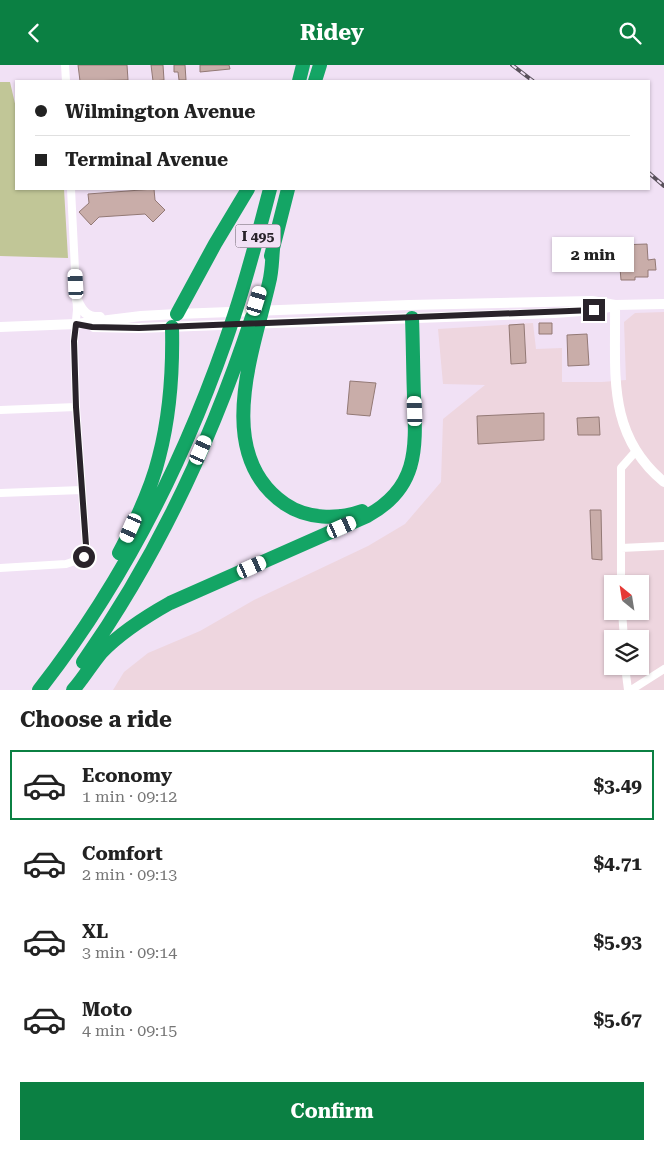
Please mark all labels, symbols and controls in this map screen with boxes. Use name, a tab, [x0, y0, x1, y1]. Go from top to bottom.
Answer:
icon: back	[20, 19, 48, 47]
icon: search	[616, 19, 644, 47]
text: Ridey	[300, 20, 364, 45]
text: Wilmington Avenue	[65, 100, 255, 123]
text: Terminal Avenue	[65, 148, 228, 171]
road number: I 495	[236, 225, 280, 247]
callout: 2 min	[553, 237, 635, 273]
text: 2 min	[571, 245, 615, 264]
car	[67, 269, 84, 299]
car	[245, 284, 268, 318]
route end	[583, 299, 605, 321]
car	[406, 396, 423, 426]
car	[188, 433, 213, 467]
car	[118, 511, 143, 545]
car	[325, 514, 358, 540]
route start	[73, 546, 95, 568]
car	[235, 554, 268, 580]
north arrow	[604, 575, 649, 620]
map controls	[604, 575, 649, 675]
button: layers	[604, 630, 649, 675]
text: Choose a ride	[20, 707, 172, 732]
icon: car	[22, 763, 67, 808]
text: Economy	[82, 764, 172, 787]
text: $3.49	[593, 774, 642, 797]
text: 1 min · 09:12	[82, 787, 177, 806]
icon: car	[22, 841, 67, 886]
text: Comfort	[82, 842, 163, 865]
text: $4.71	[593, 852, 642, 875]
text: 2 min · 09:13	[82, 865, 177, 884]
icon: car	[22, 919, 67, 964]
text: XL	[82, 920, 108, 943]
text: $5.93	[593, 930, 642, 953]
text: 3 min · 09:14	[82, 943, 177, 962]
icon: car	[22, 997, 67, 1042]
text: Moto	[82, 998, 132, 1021]
text: $5.67	[593, 1008, 642, 1031]
text: 4 min · 09:15	[82, 1021, 177, 1040]
button: Confirm	[20, 1082, 644, 1140]

